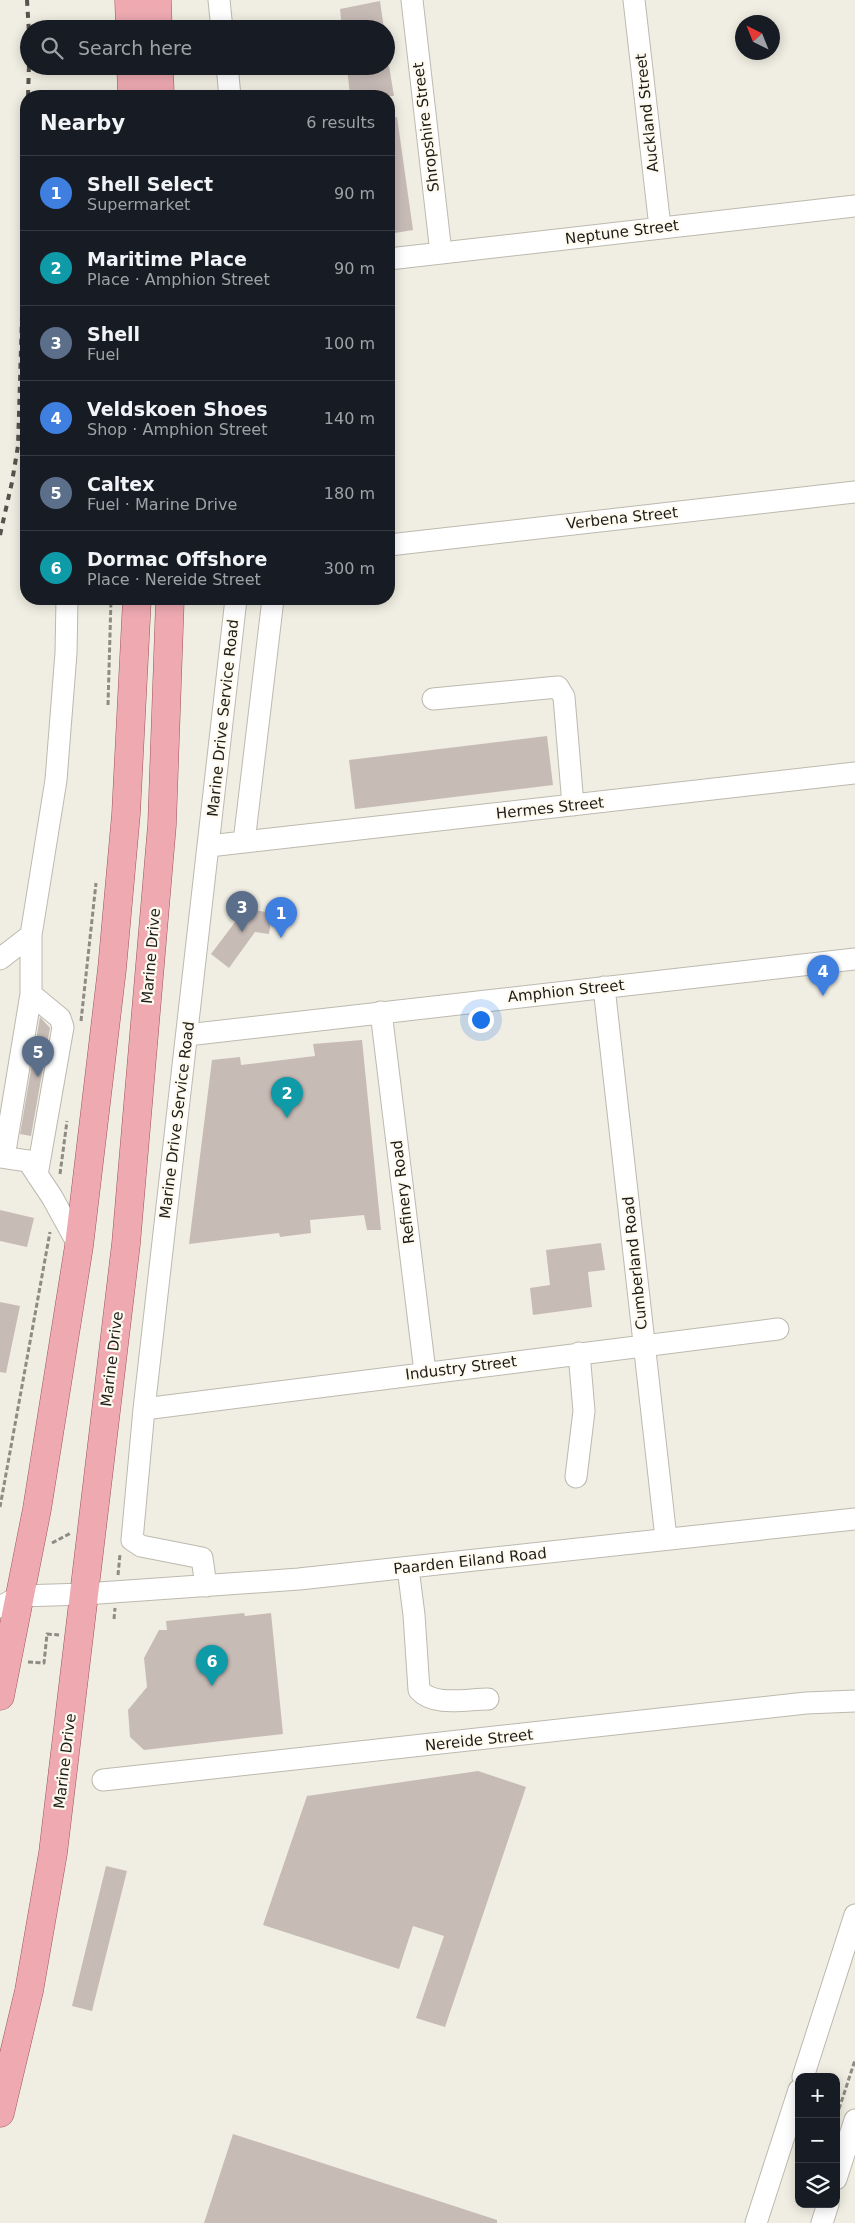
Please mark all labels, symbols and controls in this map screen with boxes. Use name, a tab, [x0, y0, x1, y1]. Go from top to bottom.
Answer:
north arrow	[735, 15, 780, 60]
search box	[20, 20, 395, 75]
icon: search	[38, 34, 66, 62]
text: Search here	[78, 37, 192, 59]
street label: Auckland Street	[632, 53, 662, 173]
street label: Shropshire Street	[409, 61, 443, 193]
text: Nearby	[40, 111, 125, 135]
text: 6 results	[306, 113, 375, 132]
text: Shell Select	[87, 173, 213, 195]
text: 1	[50, 184, 62, 203]
text: 90 m	[334, 184, 375, 203]
text: Supermarket	[87, 195, 190, 214]
street label: Neptune Street	[564, 216, 680, 248]
text: Maritime Place	[87, 248, 247, 270]
text: 2	[50, 259, 62, 278]
text: 90 m	[334, 259, 375, 278]
text: Place · Amphion Street	[87, 270, 270, 289]
text: Shell	[87, 323, 140, 345]
text: 3	[50, 334, 62, 353]
text: 100 m	[324, 334, 375, 353]
text: Fuel	[87, 345, 120, 364]
text: Veldskoen Shoes	[87, 398, 268, 420]
text: 4	[50, 409, 62, 428]
text: 140 m	[324, 409, 375, 428]
text: Shop · Amphion Street	[87, 420, 267, 439]
text: Caltex	[87, 473, 155, 495]
text: 5	[50, 484, 62, 503]
text: 180 m	[324, 484, 375, 503]
text: Fuel · Marine Drive	[87, 495, 237, 514]
street label: Verbena Street	[565, 503, 679, 533]
text: Dormac Offshore	[87, 548, 267, 570]
text: 6	[50, 559, 62, 578]
text: 300 m	[324, 559, 375, 578]
text: Place · Nereide Street	[87, 570, 261, 589]
street label: Marine Drive Service Road	[204, 618, 242, 818]
street label: Hermes Street	[495, 793, 605, 823]
pin: 3	[226, 891, 258, 932]
pin: 1	[265, 897, 297, 938]
street label: Marine Drive	[138, 907, 164, 1005]
pin: 4	[807, 955, 839, 996]
street label: Amphion Street	[507, 976, 625, 1006]
your location	[468, 1007, 494, 1033]
street label: Marine Drive Service Road	[156, 1020, 198, 1220]
pin: 5	[22, 1036, 54, 1077]
pin: 2	[271, 1077, 303, 1118]
street label: Refinery Road	[388, 1139, 418, 1245]
street label: Cumberland Road	[619, 1195, 651, 1331]
street label: Marine Drive	[97, 1310, 127, 1408]
street label: Industry Street	[404, 1352, 518, 1384]
street label: Paarden Eiland Road	[392, 1544, 548, 1578]
pin: 6	[196, 1645, 228, 1686]
street label: Marine Drive	[50, 1712, 80, 1810]
street label: Nereide Street	[424, 1725, 534, 1755]
map controls	[795, 2073, 840, 2208]
button: +	[795, 2073, 840, 2118]
button: −	[795, 2118, 840, 2163]
button: layers	[795, 2163, 840, 2208]

